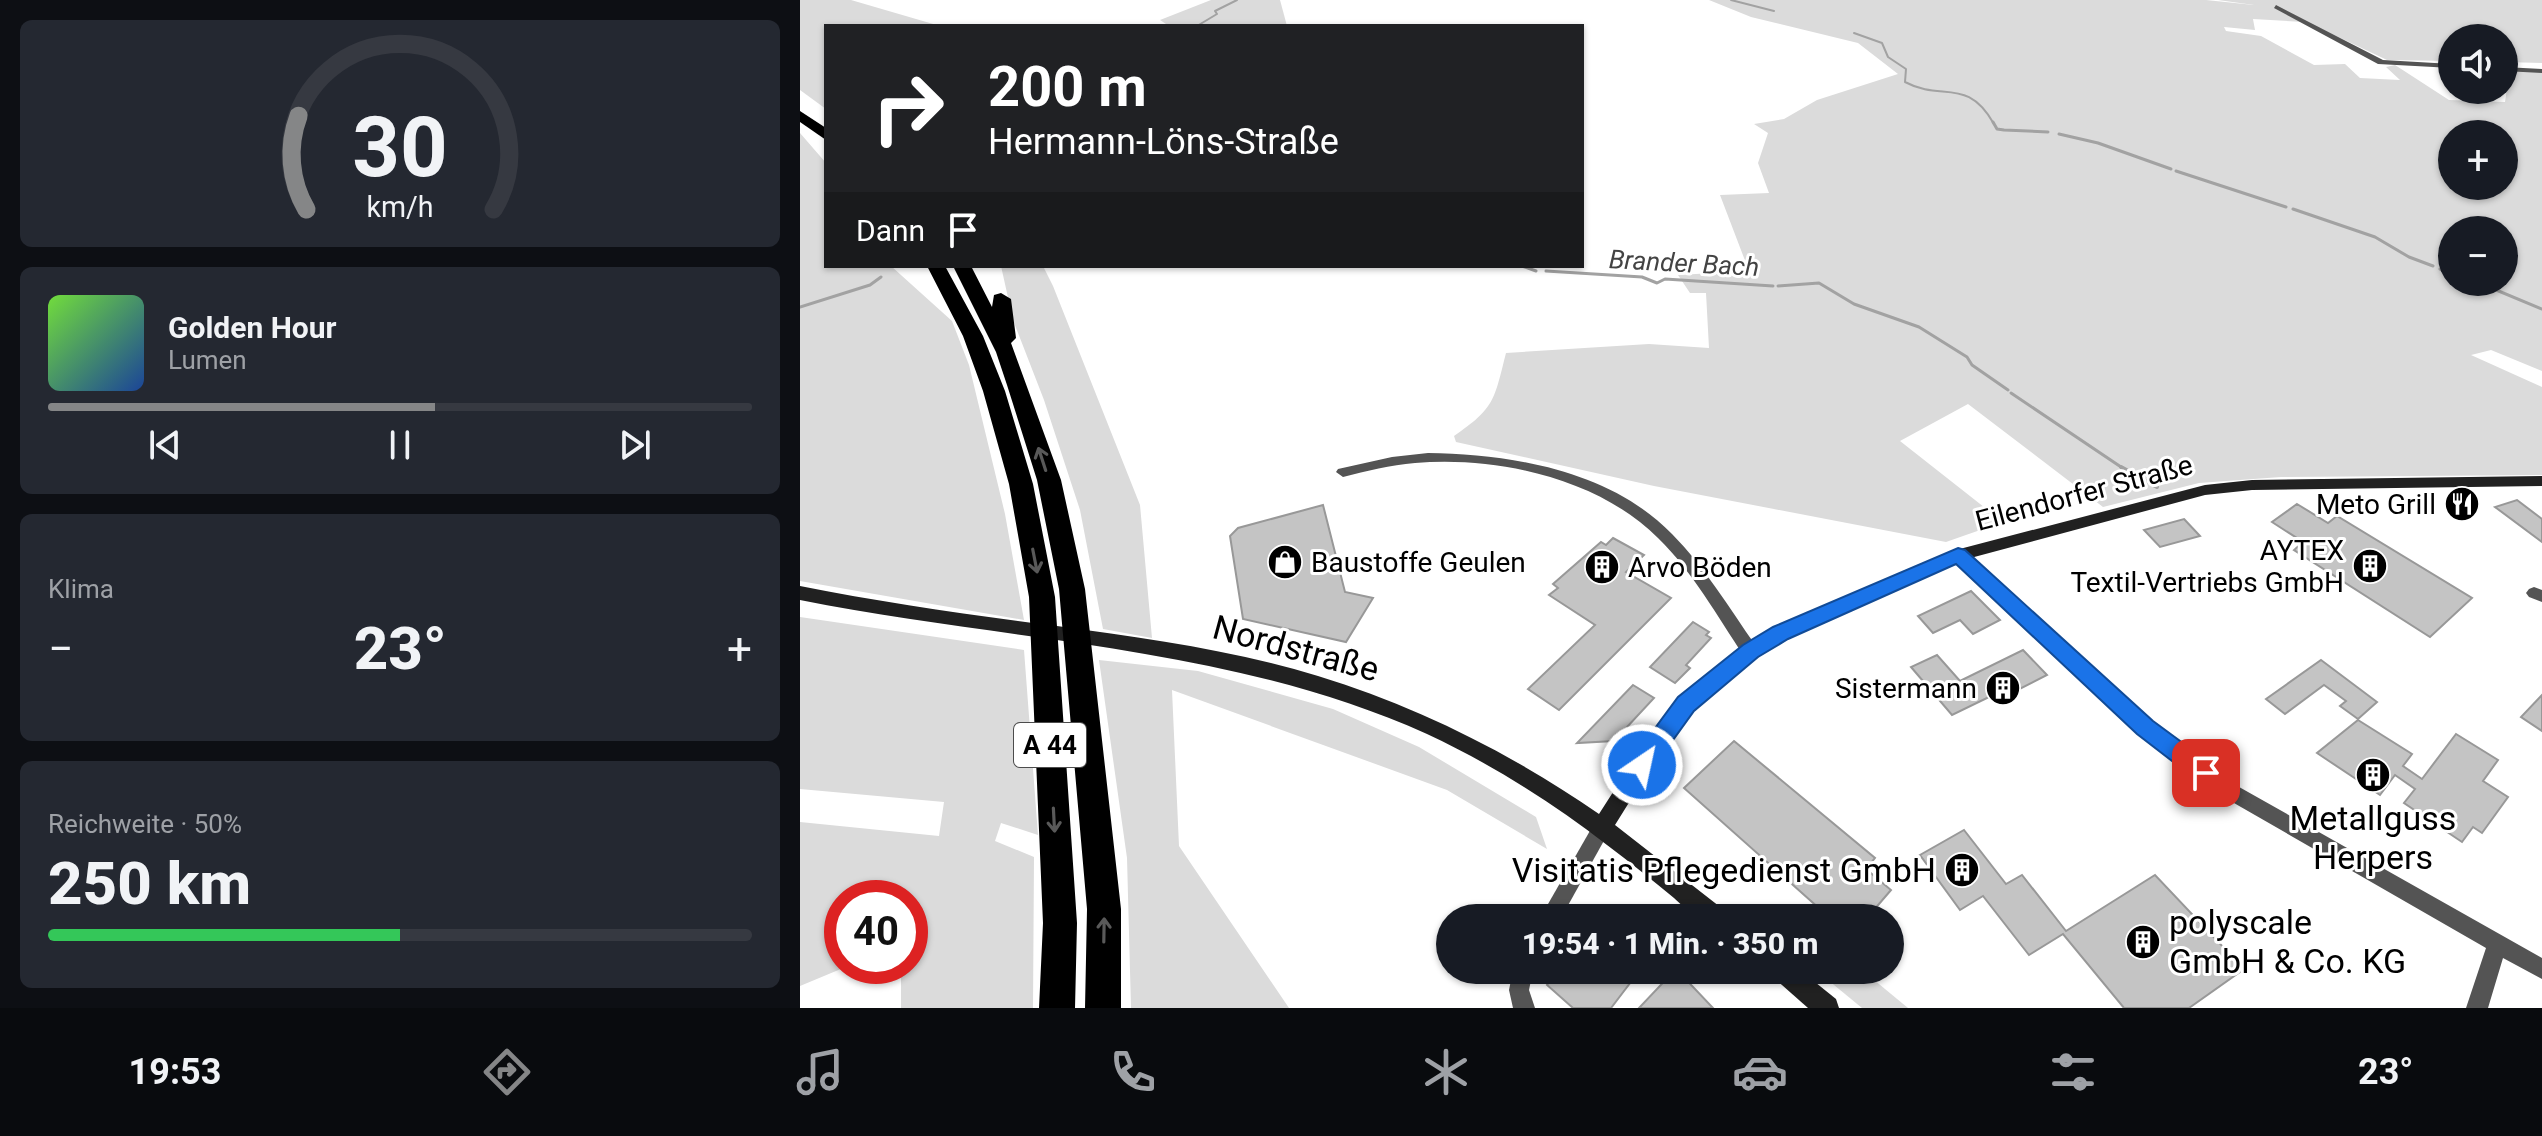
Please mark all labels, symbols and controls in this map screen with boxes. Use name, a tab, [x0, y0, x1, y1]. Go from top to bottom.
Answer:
map controls	[2438, 24, 2518, 296]
button: sound	[2438, 24, 2518, 104]
text: 200 m	[988, 54, 1147, 120]
icon: right	[856, 56, 960, 160]
text: 30	[352, 98, 448, 195]
button: +	[2438, 120, 2518, 200]
text: Hermann-Löns-Straße	[988, 121, 1339, 163]
text: km/h	[366, 190, 434, 224]
icon: arrive	[941, 208, 985, 252]
text: Dann	[856, 213, 925, 248]
button: −	[2438, 216, 2518, 296]
water label: Brander Bach	[1608, 244, 1760, 282]
text: Golden Hour	[168, 310, 337, 345]
text: Lumen	[168, 345, 247, 375]
icon: previous	[143, 423, 187, 467]
icon: pause	[378, 423, 422, 467]
icon: next	[613, 423, 657, 467]
one-way arrow	[1033, 447, 1048, 472]
street label: Eilendorfer Straße	[1972, 448, 2196, 538]
restaurant icon: Meto Grill	[2443, 485, 2481, 523]
place label: Meto Grill	[2316, 488, 2436, 521]
place label: AYTEX Textil-Vertriebs GmbH	[2070, 534, 2344, 599]
shop icon: Baustoffe Geulen	[1266, 543, 1304, 581]
place label: Baustoffe Geulen	[1311, 546, 1526, 579]
one-way arrow	[1028, 547, 1043, 573]
building icon: AYTEX Textil-Vertriebs GmbH	[2351, 547, 2389, 585]
building icon: Arvo Böden	[1583, 548, 1621, 586]
place label: Arvo Böden	[1628, 551, 1772, 584]
text: Klima	[48, 574, 114, 604]
street label: Nordstraße	[1209, 607, 1383, 689]
text: 23°	[354, 613, 447, 684]
text: −	[48, 623, 73, 675]
text: +	[727, 623, 752, 675]
building icon: Sistermann	[1984, 669, 2022, 707]
place label: Sistermann	[1835, 672, 1977, 705]
road number: A 44	[1014, 723, 1086, 767]
position arrow	[1600, 723, 1684, 807]
pin	[2172, 739, 2240, 807]
icon: arrive	[2184, 751, 2228, 795]
building icon: Metallguss Herpers	[2354, 756, 2392, 794]
place label: Metallguss Herpers	[2290, 798, 2456, 877]
one-way arrow	[1047, 806, 1062, 833]
text: Reichweite · 50%	[48, 809, 242, 839]
text: 250 km	[48, 848, 251, 919]
place label: Visitatis Pflegedienst GmbH	[1512, 850, 1936, 890]
building icon: Visitatis Pflegedienst GmbH	[1943, 851, 1981, 889]
speed limit sign: 40	[824, 880, 928, 984]
place label: polyscale GmbH & Co. KG	[2169, 902, 2406, 981]
one-way arrow	[1096, 917, 1111, 944]
building icon: polyscale GmbH & Co. KG	[2124, 923, 2162, 961]
text: 19:54 · 1 Min. · 350 m	[1522, 926, 1818, 961]
icon: directions	[479, 1044, 535, 1100]
icon: music	[792, 1044, 848, 1100]
icon: phone	[1105, 1044, 1161, 1100]
icon: climate	[1418, 1044, 1474, 1100]
icon: car	[1732, 1044, 1788, 1100]
icon: filters	[2045, 1044, 2101, 1100]
text: 19:53	[129, 1051, 221, 1093]
text: 23°	[2358, 1051, 2413, 1093]

